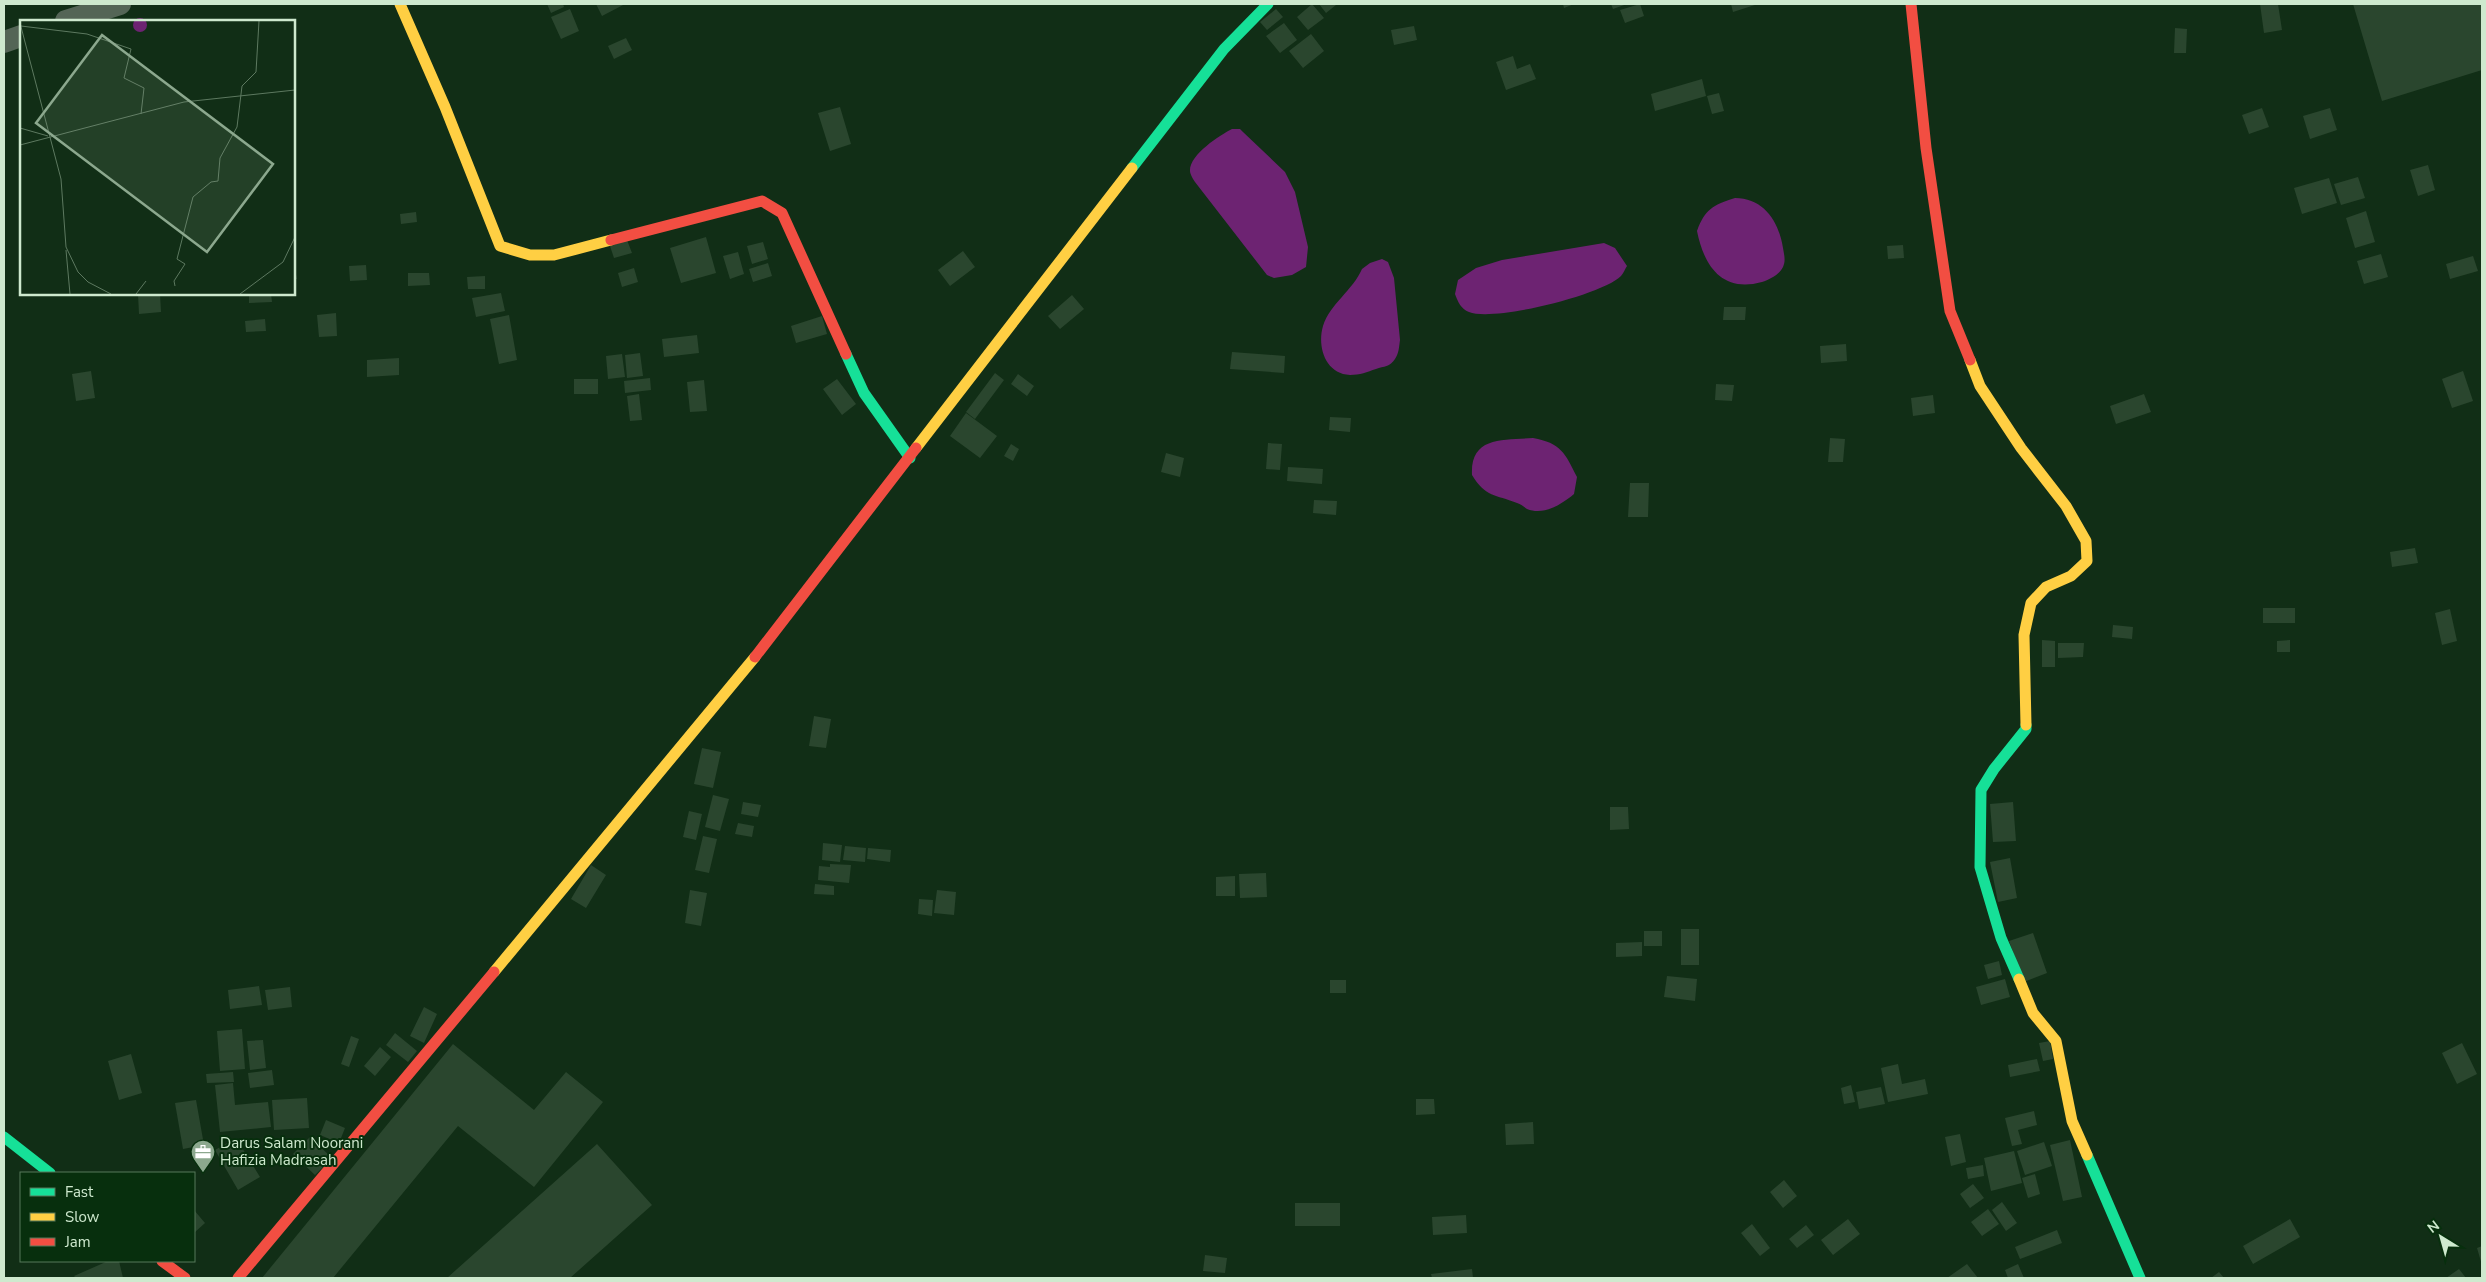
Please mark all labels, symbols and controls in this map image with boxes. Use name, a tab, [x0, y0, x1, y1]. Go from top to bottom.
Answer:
inset map	[20, 20, 295, 295]
place label: Darus Salam Noorani Hafizia Madrasah	[220, 1133, 363, 1170]
office icon: Darus Salam Noorani Hafizia Madrasah	[190, 1139, 216, 1173]
legend	[20, 1172, 195, 1262]
text: Fast	[65, 1182, 94, 1202]
text: Slow	[65, 1207, 100, 1227]
north arrow	[2416, 1212, 2466, 1262]
text: N	[2424, 1216, 2443, 1238]
text: Jam	[64, 1232, 91, 1252]

